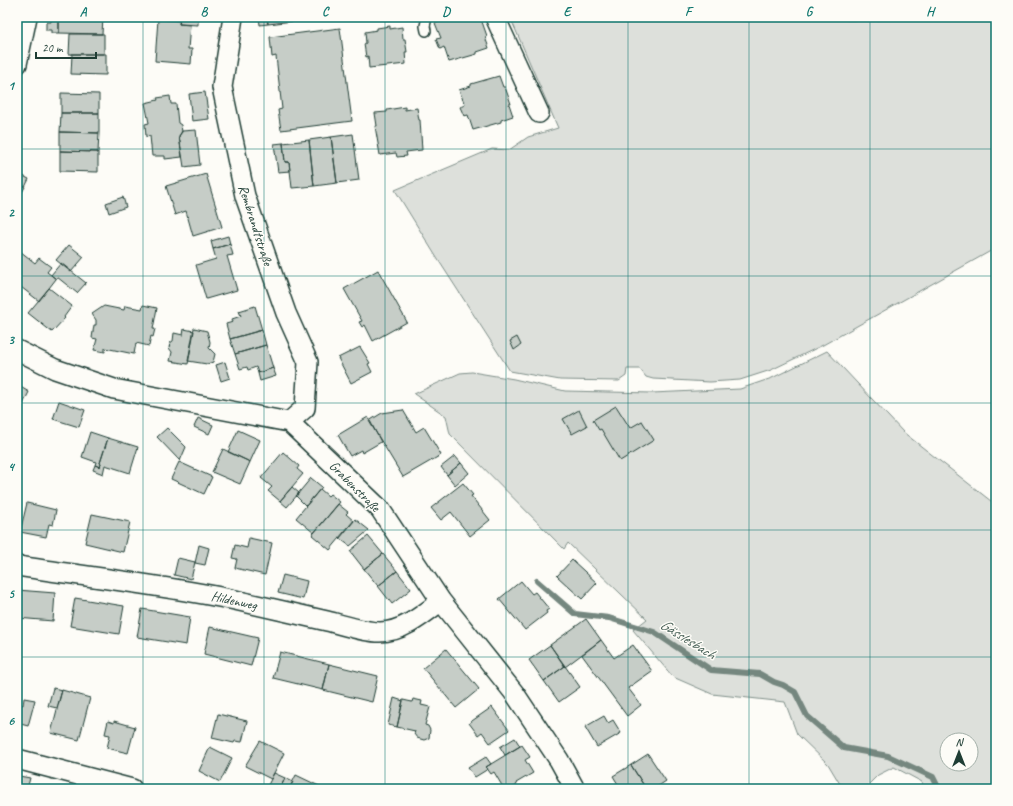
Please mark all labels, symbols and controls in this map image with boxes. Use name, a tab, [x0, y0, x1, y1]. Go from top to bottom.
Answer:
text: A	[80, 4, 88, 20]
text: B	[201, 4, 209, 20]
text: C	[322, 4, 330, 20]
text: D	[442, 4, 451, 20]
text: E	[564, 4, 573, 20]
text: F	[685, 4, 694, 20]
text: G	[806, 4, 814, 20]
text: H	[926, 4, 936, 20]
scale bar	[36, 34, 96, 60]
text: 20 m	[42, 40, 64, 56]
text: 1	[8, 78, 16, 94]
street label: Rembrandtstraße	[235, 183, 277, 269]
text: 2	[8, 205, 15, 221]
text: 3	[8, 332, 15, 348]
street label: Grabenstraße	[326, 457, 385, 516]
text: 4	[8, 459, 16, 475]
text: 5	[8, 586, 15, 602]
street label: Hildenweg	[210, 587, 259, 614]
water label: Gässlesbach	[657, 615, 720, 664]
text: 6	[8, 713, 15, 729]
north arrow	[939, 732, 979, 772]
text: N	[956, 735, 965, 749]

